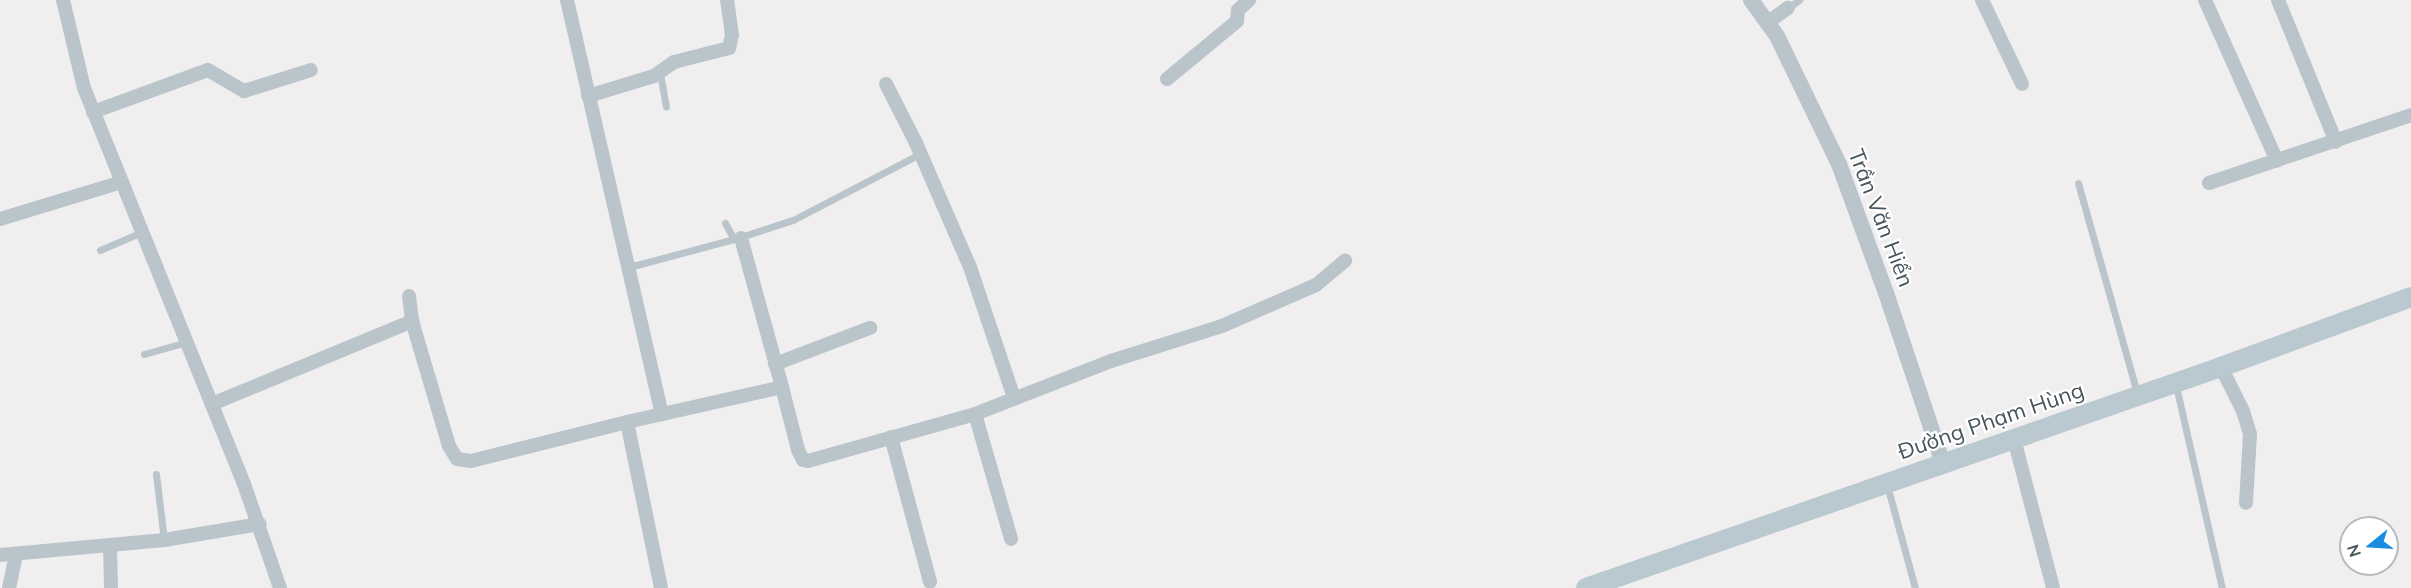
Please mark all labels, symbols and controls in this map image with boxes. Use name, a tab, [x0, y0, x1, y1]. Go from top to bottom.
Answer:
street label: Trần Văn Hiển	[1843, 145, 1919, 291]
street label: Đường Phạm Hùng	[1895, 377, 2087, 465]
north arrow	[2339, 516, 2399, 576]
text: N	[2342, 542, 2365, 560]

